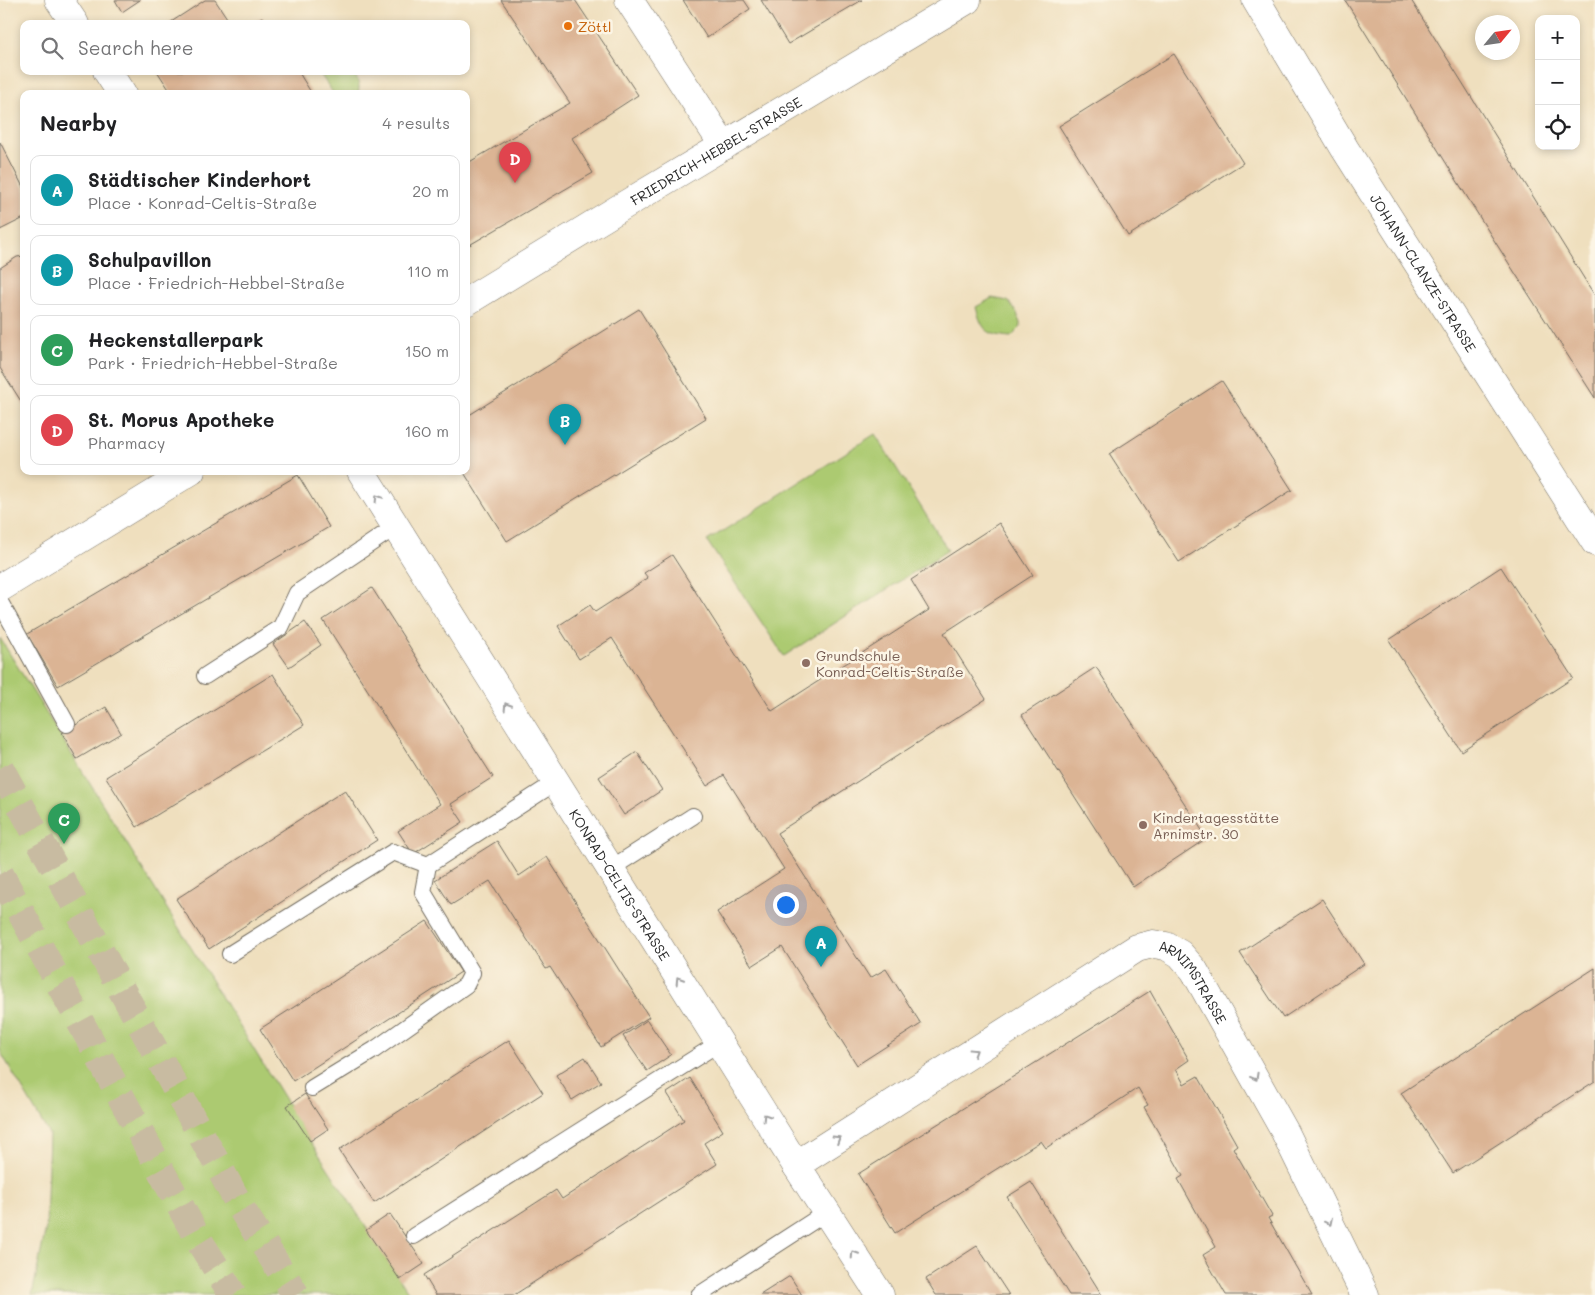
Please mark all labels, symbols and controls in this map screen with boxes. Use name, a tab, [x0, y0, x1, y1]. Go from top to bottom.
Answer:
north arrow	[1475, 15, 1520, 60]
map controls	[1535, 15, 1580, 150]
button: +	[1535, 15, 1580, 60]
place label: Zöttl	[578, 17, 612, 36]
search box	[20, 20, 470, 75]
marker: Zöttl	[562, 20, 574, 32]
icon: search	[38, 34, 66, 62]
text: Search here	[78, 35, 194, 60]
button: −	[1535, 60, 1580, 105]
street label: FRIEDRICH-HEBBEL-STRASSE	[626, 92, 805, 209]
button: locate	[1535, 105, 1580, 150]
text: Nearby	[40, 109, 117, 136]
text: 4 results	[382, 112, 450, 133]
pin: D	[499, 142, 531, 183]
text: Städtischer Kinderhort	[88, 167, 311, 192]
text: A	[51, 180, 63, 201]
text: 20 m	[412, 180, 449, 201]
street label: JOHANN-CLANZE-STRASSE	[1366, 190, 1481, 355]
text: Place · Konrad-Celtis-Straße	[88, 192, 317, 213]
text: Schulpavillon	[88, 247, 211, 272]
text: B	[52, 260, 62, 281]
text: 110 m	[407, 260, 449, 281]
text: Place · Friedrich-Hebbel-Straße	[88, 272, 345, 293]
text: Heckenstallerpark	[88, 327, 263, 352]
text: C	[51, 340, 63, 361]
text: 150 m	[405, 340, 449, 361]
text: Park · Friedrich-Hebbel-Straße	[88, 352, 338, 373]
pin: B	[549, 404, 581, 445]
text: St. Morus Apotheke	[88, 407, 274, 432]
text: D	[51, 420, 63, 441]
text: 160 m	[404, 420, 449, 441]
text: Pharmacy	[88, 432, 165, 453]
one-way arrow	[374, 495, 384, 504]
place label: Grundschule Konrad-Celtis-Straße	[816, 646, 964, 681]
marker: Grundschule Konrad-Celtis-Straße	[800, 657, 812, 669]
one-way arrow	[504, 702, 514, 711]
pin: C	[48, 803, 80, 844]
street label: KONRAD-CELTIS-STRASSE	[566, 805, 675, 964]
place label: Kindertagesstätte Arnimstr. 30	[1153, 808, 1279, 843]
marker: Kindertagesstätte Arnimstr. 30	[1137, 819, 1149, 831]
your location	[773, 892, 799, 918]
pin: A	[805, 926, 837, 967]
street label: ARNIMSTRASSE	[1158, 936, 1232, 1027]
one-way arrow	[676, 976, 686, 985]
one-way arrow	[968, 1048, 977, 1058]
one-way arrow	[1248, 1072, 1258, 1081]
one-way arrow	[762, 1114, 772, 1123]
one-way arrow	[831, 1135, 840, 1145]
one-way arrow	[1322, 1217, 1333, 1226]
one-way arrow	[851, 1250, 860, 1260]

